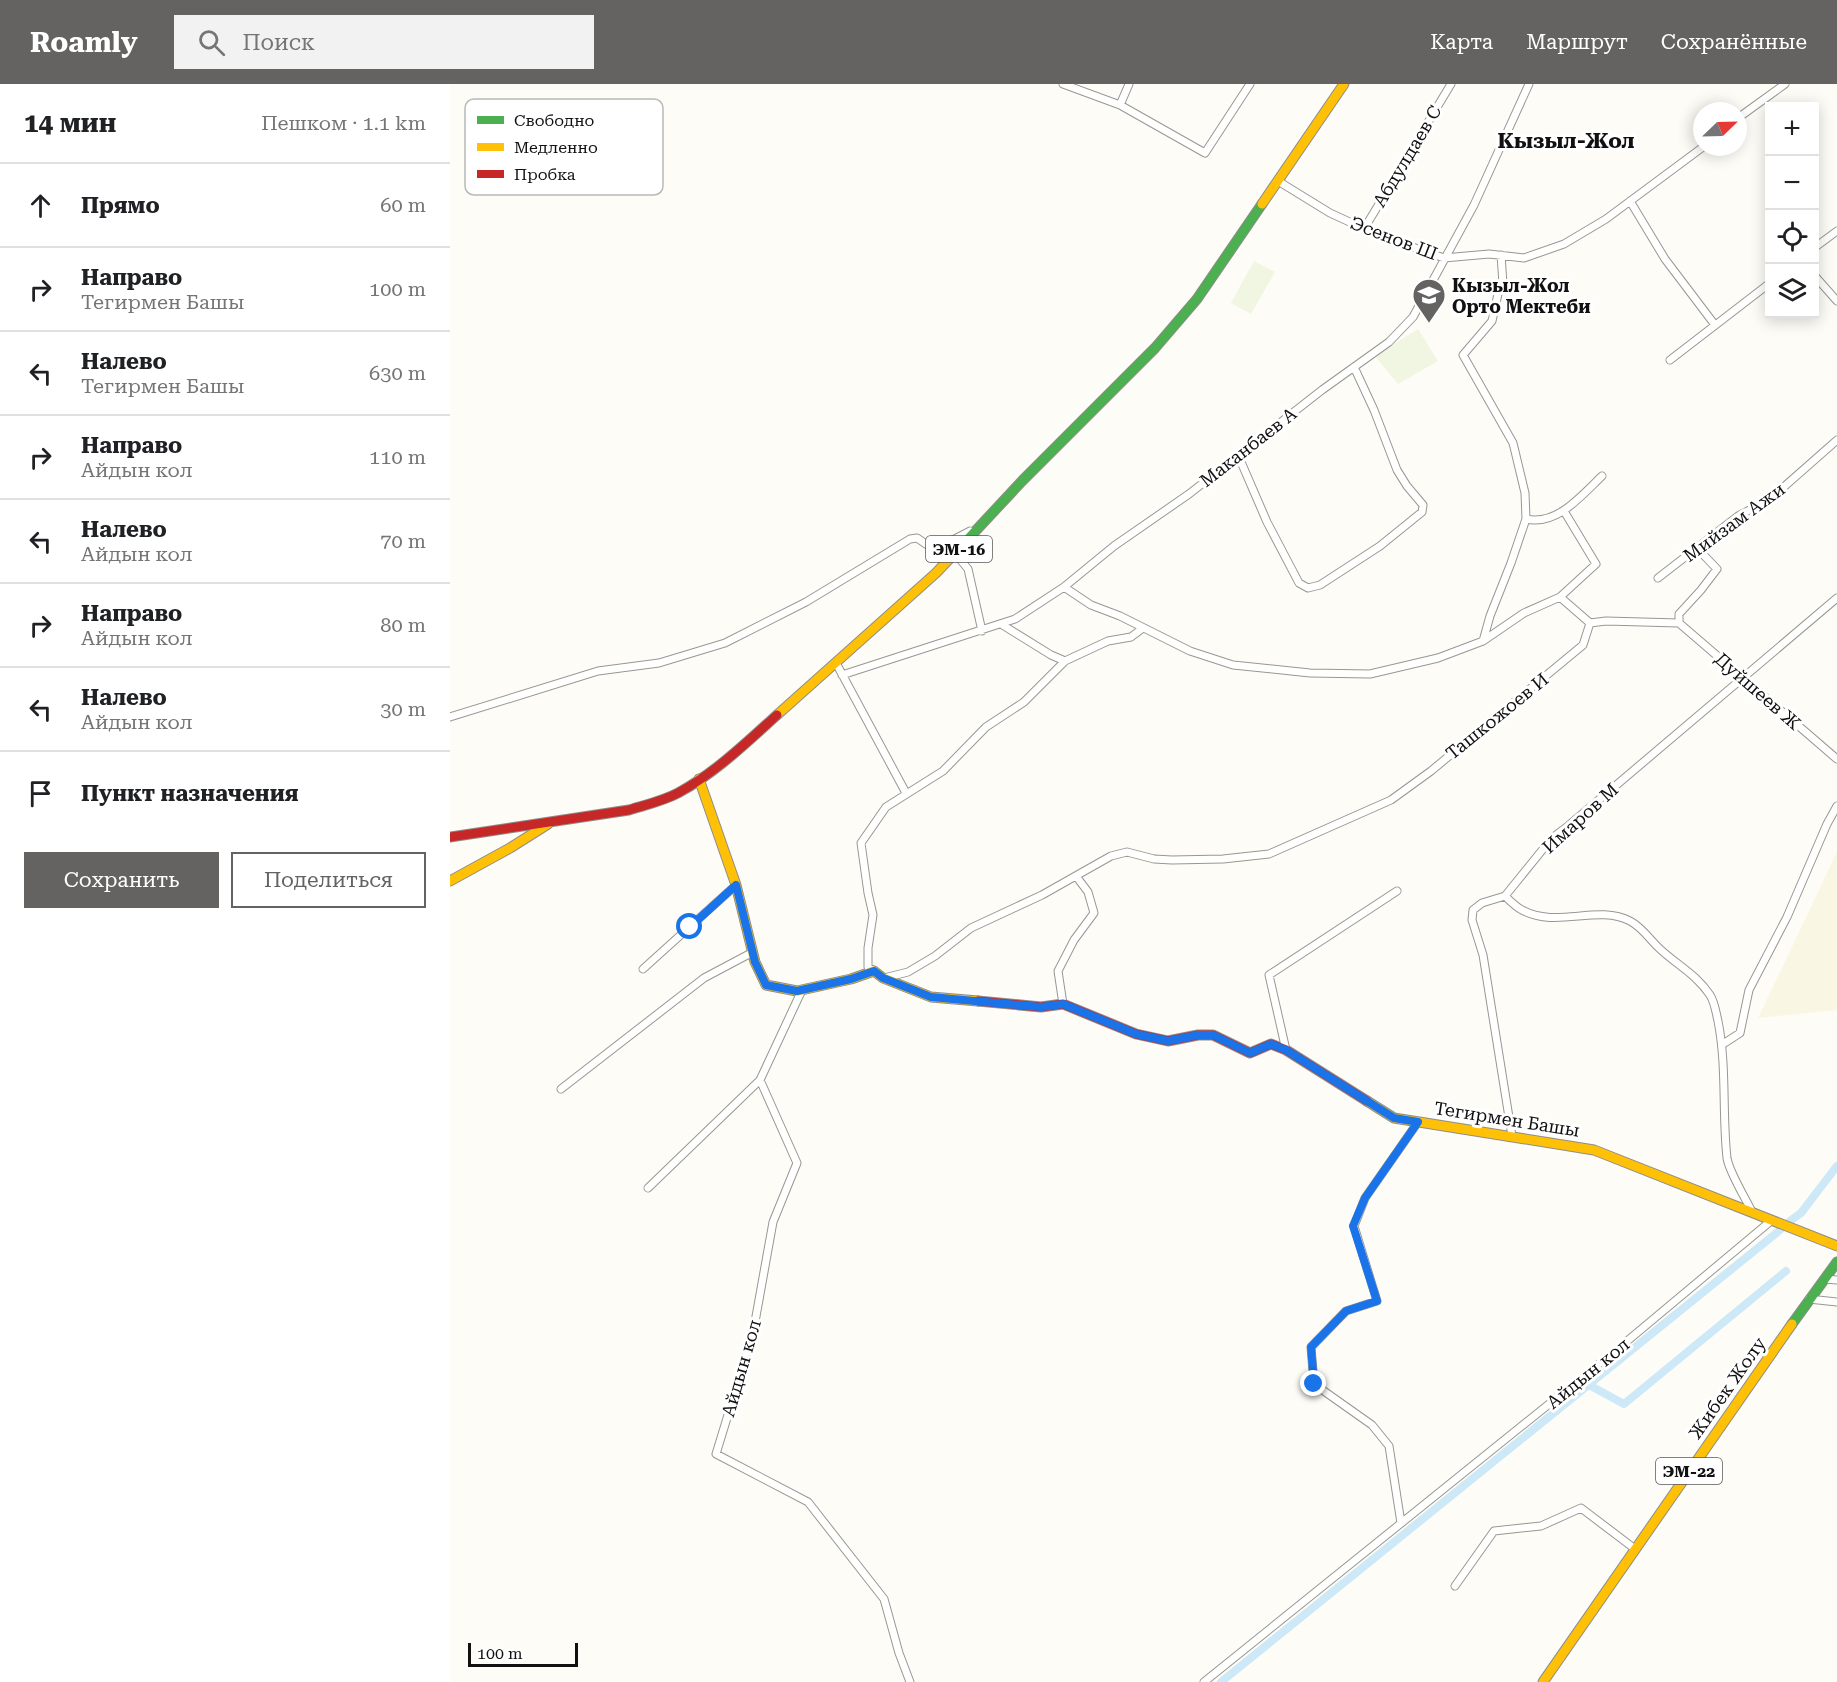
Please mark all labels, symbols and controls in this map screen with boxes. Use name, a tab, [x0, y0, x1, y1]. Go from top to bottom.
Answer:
search box	[174, 15, 594, 69]
text: Roamly	[30, 26, 138, 59]
icon: search	[195, 26, 228, 59]
text: Поиск	[243, 30, 315, 55]
text: Карта	[1430, 30, 1493, 54]
text: Маршрут	[1526, 30, 1628, 54]
text: Сохранённые	[1661, 30, 1807, 54]
legend	[465, 99, 663, 195]
street label: Абдулдаев С	[1368, 101, 1446, 211]
north arrow	[1693, 102, 1747, 156]
map controls	[1765, 102, 1819, 318]
button: +	[1765, 102, 1819, 156]
text: 14 мин	[24, 108, 116, 138]
text: Пешком · 1.1 km	[261, 111, 426, 135]
text: Свободно	[514, 111, 595, 130]
district label: Кызыл-Жол	[1497, 129, 1635, 153]
text: Медленно	[514, 138, 598, 157]
button: −	[1765, 156, 1819, 210]
text: Пробка	[514, 165, 576, 184]
icon: ahead	[24, 189, 57, 222]
text: Прямо	[81, 193, 160, 218]
text: 60 m	[380, 193, 426, 217]
button: locate	[1765, 210, 1819, 264]
street label: Эсенов Ш	[1347, 212, 1441, 264]
button: layers	[1765, 264, 1819, 318]
text: Направо	[81, 265, 182, 290]
icon: right	[24, 273, 57, 306]
place label: Кызыл-Жол Орто Мектеби	[1452, 275, 1591, 317]
text: 100 m	[369, 277, 426, 301]
school or university icon: Кызыл-Жол Орто Мектеби	[1411, 277, 1447, 324]
text: Тегирмен Башы	[81, 290, 244, 314]
text: Налево	[81, 349, 167, 374]
icon: left	[24, 357, 57, 390]
text: 630 m	[369, 361, 426, 385]
text: Тегирмен Башы	[81, 374, 244, 398]
street label: Маканбаев А	[1196, 403, 1301, 491]
text: Направо	[81, 433, 182, 458]
icon: right	[24, 441, 57, 474]
text: 110 m	[369, 445, 426, 469]
text: Айдын кол	[81, 458, 192, 482]
street label: Мийзам Ажи	[1679, 478, 1789, 566]
text: Налево	[81, 517, 167, 542]
icon: left	[24, 525, 57, 558]
text: 70 m	[380, 529, 426, 553]
road number: ЭМ-16	[926, 536, 992, 562]
text: Айдын кол	[81, 542, 192, 566]
text: Направо	[81, 601, 182, 626]
icon: right	[24, 609, 57, 642]
text: 80 m	[380, 613, 426, 637]
text: Айдын кол	[81, 626, 192, 650]
street label: Дуйшеев Ж	[1711, 648, 1805, 734]
street label: Ташкожоев И	[1442, 668, 1552, 764]
text: Налево	[81, 685, 167, 710]
icon: left	[24, 693, 57, 726]
text: 30 m	[380, 697, 426, 721]
text: Айдын кол	[81, 710, 192, 734]
icon: arrive	[24, 777, 57, 810]
street label: Имаров М	[1538, 779, 1622, 857]
text: Пункт назначения	[81, 781, 299, 806]
button: Сохранить	[24, 852, 219, 908]
button: Поделиться	[231, 852, 426, 908]
route start	[676, 913, 702, 939]
street label: Тегирмен Башы	[1433, 1097, 1581, 1141]
street label: Айдын кол	[717, 1317, 765, 1419]
street label: Айдын кол	[1542, 1333, 1634, 1413]
street label: Жибек Жолу	[1684, 1333, 1770, 1443]
route end	[1300, 1370, 1326, 1396]
road number: ЭМ-22	[1656, 1458, 1722, 1484]
scale bar	[468, 1640, 578, 1668]
text: 100 m	[477, 1644, 523, 1663]

